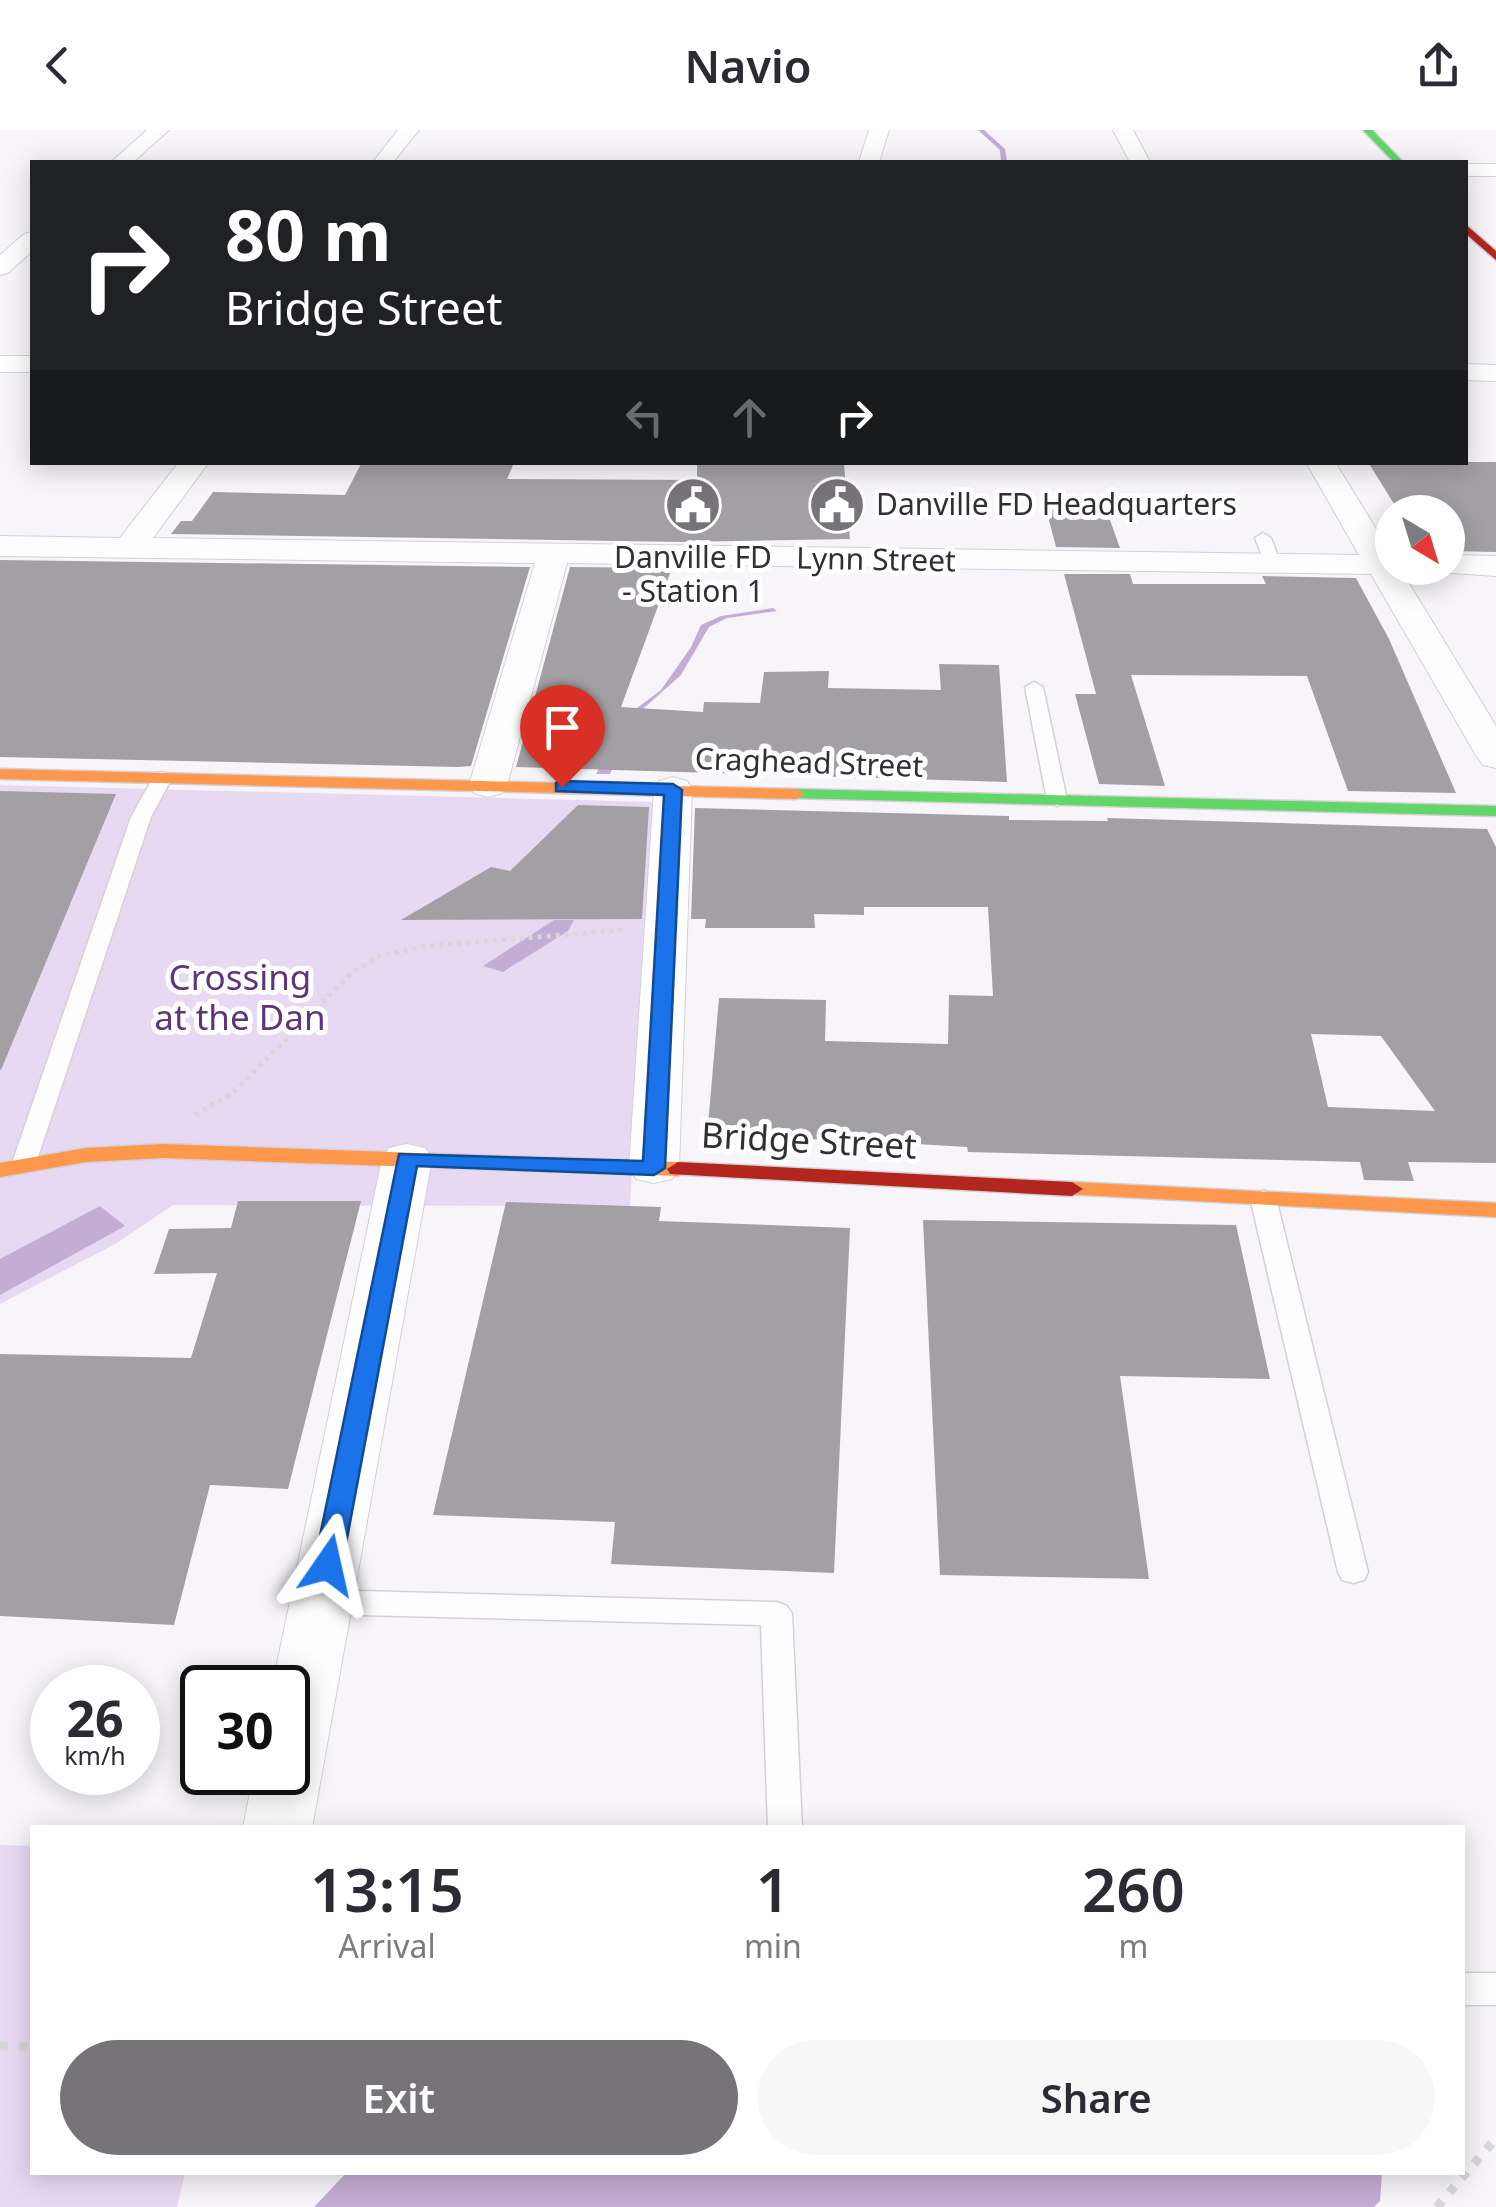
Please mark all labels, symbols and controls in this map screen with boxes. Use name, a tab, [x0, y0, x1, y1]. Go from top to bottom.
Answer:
text: Navio	[684, 35, 812, 96]
icon: back	[30, 38, 85, 93]
icon: share	[1411, 38, 1466, 93]
text: 80 m	[225, 186, 392, 282]
icon: right	[60, 200, 190, 330]
text: Bridge Street	[225, 277, 503, 338]
icon: left	[617, 390, 672, 445]
icon: ahead	[722, 390, 777, 445]
icon: right	[827, 390, 882, 445]
public building icon: Danville FD - Station 1	[663, 475, 723, 535]
public building icon: Danville FD Headquarters	[807, 475, 867, 535]
place label: Danville FD Headquarters	[876, 483, 1237, 524]
north arrow	[1375, 495, 1465, 585]
map controls	[1375, 495, 1465, 585]
place label: Danville FD - Station 1	[614, 536, 772, 611]
street label: Lynn Street	[796, 537, 956, 580]
pin	[520, 685, 605, 788]
icon: arrive	[535, 700, 590, 755]
street label: Craghead Street	[694, 737, 924, 786]
park label: Crossing at the Dan	[154, 953, 326, 1040]
street label: Bridge Street	[700, 1110, 918, 1169]
position arrow	[276, 1513, 380, 1617]
speed limit sign: 30	[180, 1665, 310, 1795]
text: 26	[66, 1684, 124, 1752]
text: km/h	[64, 1738, 126, 1772]
text: 13:15	[310, 1848, 464, 1930]
text: 1	[756, 1848, 790, 1930]
text: 260	[1082, 1848, 1185, 1930]
text: Arrival	[338, 1924, 436, 1967]
text: min	[744, 1924, 802, 1967]
text: m	[1118, 1924, 1148, 1967]
button: Exit	[60, 2040, 738, 2155]
button: Share	[758, 2040, 1435, 2155]

